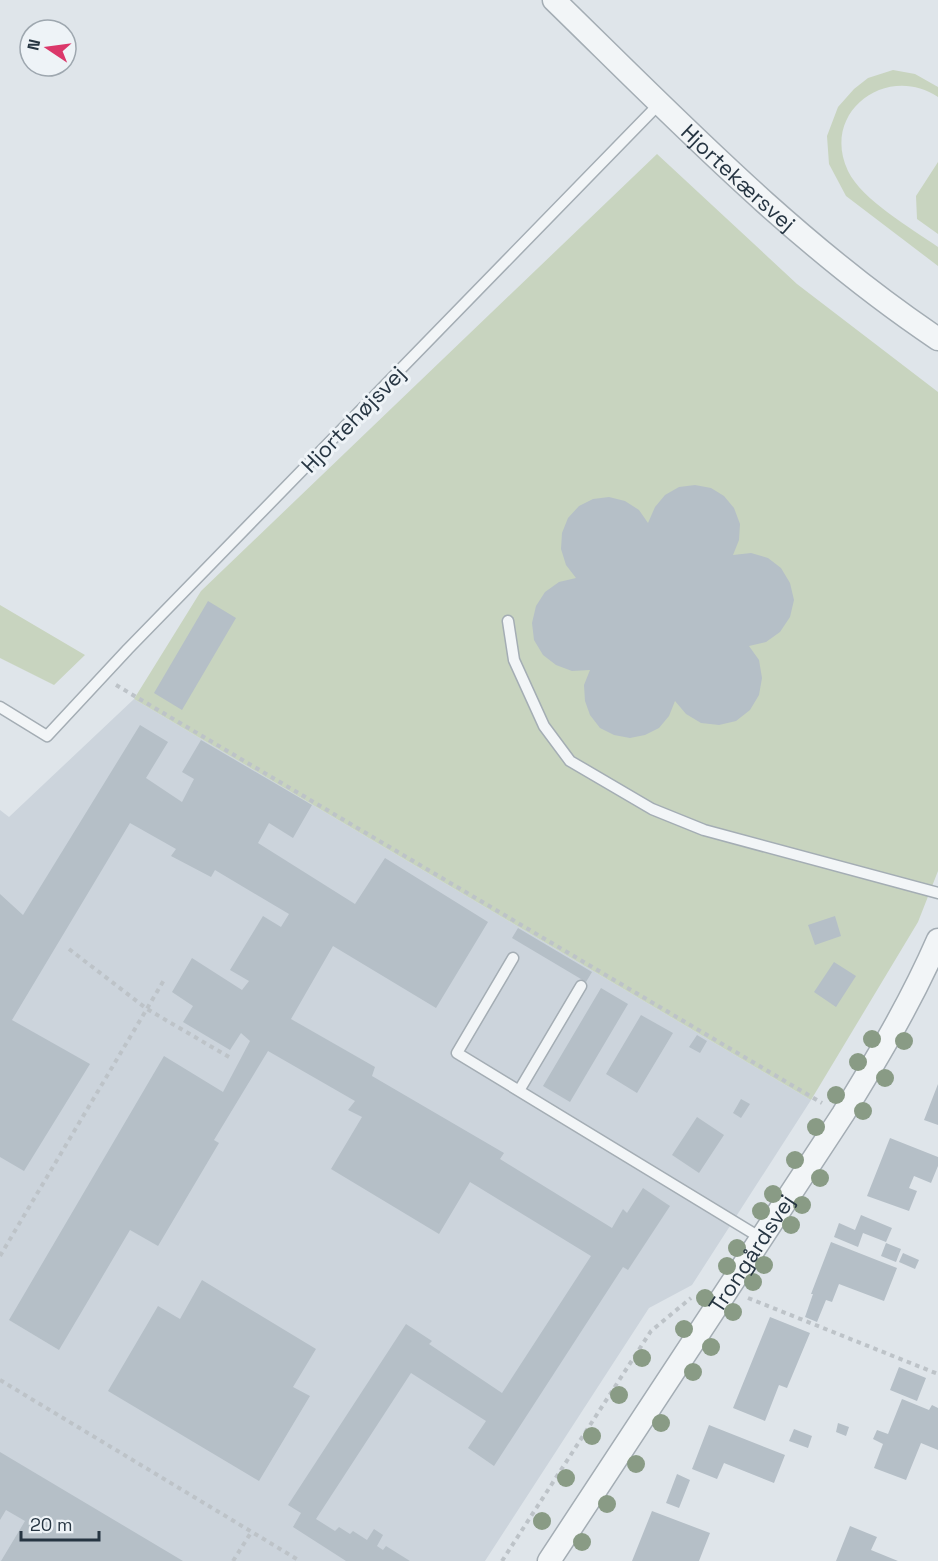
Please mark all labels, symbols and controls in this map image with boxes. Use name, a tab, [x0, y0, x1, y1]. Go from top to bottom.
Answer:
north arrow	[18, 18, 78, 78]
text: N	[22, 37, 45, 52]
street label: Hjortekærsvej	[675, 118, 801, 237]
street label: Hjortehøjsvej	[295, 360, 411, 478]
street label: Trongårdsvej	[702, 1189, 800, 1318]
scale bar	[21, 1504, 99, 1542]
text: 20 m	[30, 1513, 73, 1536]

